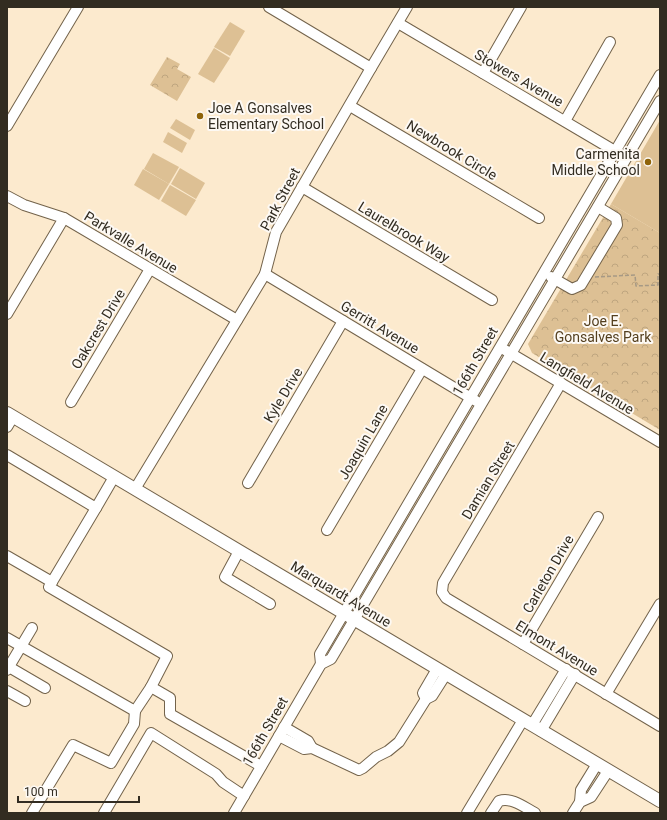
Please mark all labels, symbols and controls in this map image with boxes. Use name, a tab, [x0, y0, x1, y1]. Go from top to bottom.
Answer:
street label: Stowers Avenue	[472, 46, 566, 110]
place label: Joe A Gonsalves Elementary School	[208, 100, 324, 132]
marker: Joe A Gonsalves Elementary School	[195, 111, 205, 121]
street label: Newbrook Circle	[404, 117, 500, 183]
place label: Carmenita Middle School	[552, 146, 640, 178]
marker: Carmenita Middle School	[643, 157, 653, 167]
street label: Park Street	[257, 165, 303, 233]
street label: Laurelbrook Way	[355, 198, 453, 266]
street label: Parkvalle Avenue	[81, 208, 181, 276]
street label: Oakcrest Drive	[68, 286, 128, 372]
street label: Gerritt Avenue	[338, 297, 422, 357]
park label: Joe E. Gonsalves Park	[555, 313, 652, 345]
street label: 166th Street	[449, 324, 501, 398]
street label: Langfield Avenue	[537, 349, 637, 417]
street label: Kyle Drive	[260, 365, 306, 425]
street label: Joaquin Lane	[335, 402, 391, 482]
street label: Damian Street	[458, 438, 518, 522]
street label: Carleton Drive	[519, 532, 577, 616]
street label: Marquardt Avenue	[288, 558, 394, 630]
street label: Elmont Avenue	[513, 617, 601, 679]
street label: 166th Street	[239, 694, 291, 768]
scale bar	[18, 778, 139, 804]
text: 100 m	[24, 785, 58, 799]

